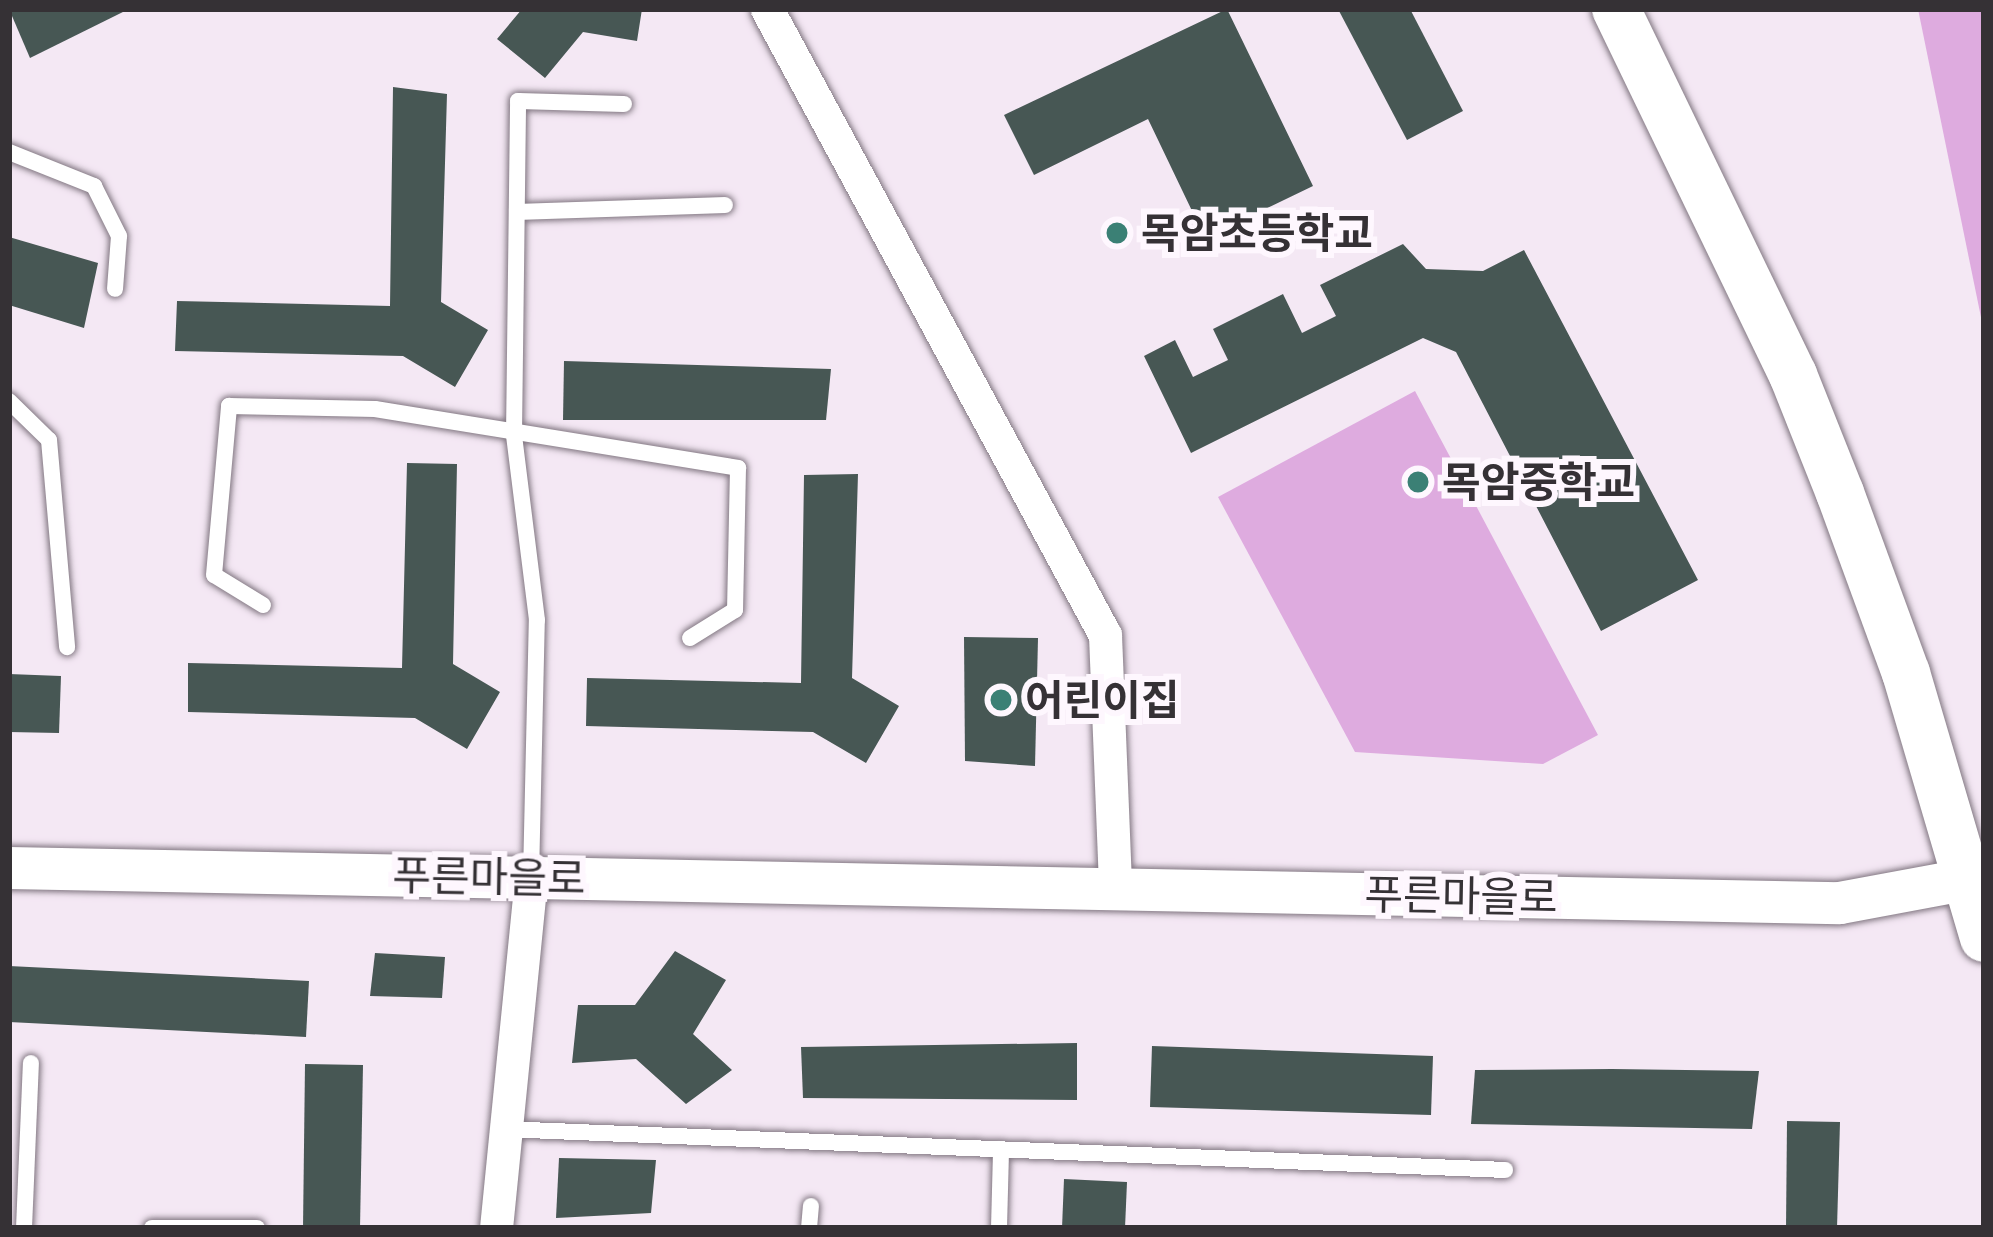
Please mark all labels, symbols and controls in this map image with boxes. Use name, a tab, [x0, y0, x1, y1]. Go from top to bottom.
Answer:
place label: 목암초등학교	[1141, 208, 1373, 258]
marker: 목암초등학교	[1104, 220, 1130, 246]
place label: 목암중학교	[1442, 457, 1635, 507]
marker: 목암중학교	[1405, 469, 1431, 495]
place label: 어린이집	[1025, 675, 1180, 725]
marker: 어린이집	[988, 687, 1014, 713]
street label: 푸른마을로	[392, 850, 586, 904]
street label: 푸른마을로	[1364, 869, 1558, 923]

